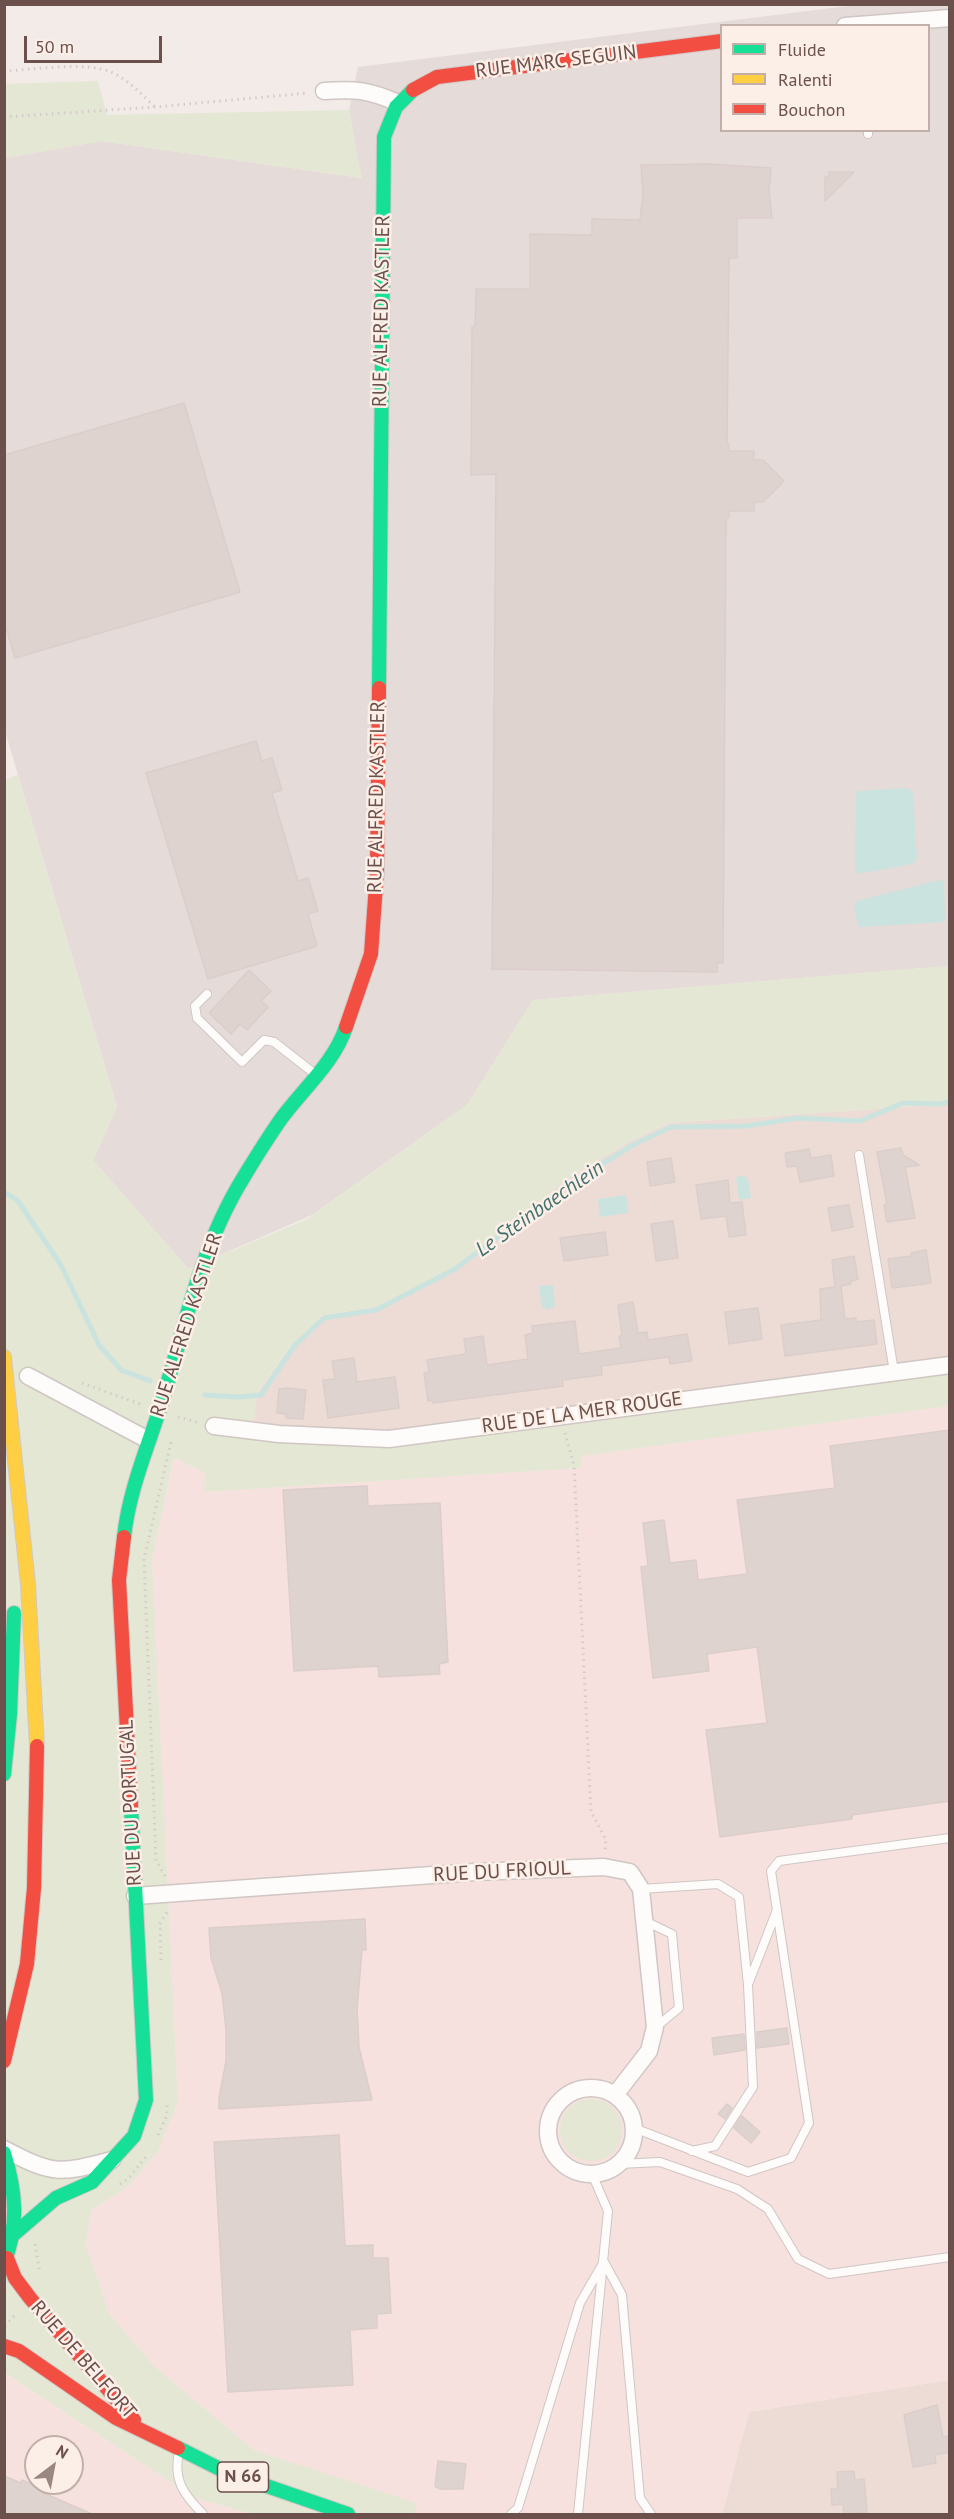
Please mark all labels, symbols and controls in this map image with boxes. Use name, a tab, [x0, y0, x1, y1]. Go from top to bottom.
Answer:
scale bar	[27, 24, 165, 62]
legend	[720, 24, 930, 132]
text: 50 m	[35, 35, 74, 58]
text: Fluide	[778, 38, 826, 61]
street label: RUE MARC SEGUIN	[474, 40, 638, 84]
text: Ralenti	[778, 68, 833, 91]
text: Bouchon	[778, 98, 845, 121]
street label: RUE ALFRED KASTLER	[368, 215, 396, 407]
street label: RUE ALFRED KASTLER	[363, 701, 391, 893]
water label: Le Steinbaechlein	[471, 1155, 609, 1263]
street label: RUE ALFRED KASTLER	[146, 1230, 228, 1420]
street label: RUE DE LA MER ROUGE	[480, 1387, 684, 1439]
street label: RUE DU PORTUGAL	[115, 1719, 147, 1887]
street label: RUE DU FRIOUL	[433, 1856, 571, 1888]
street label: RUE DE BELFORT	[25, 2296, 141, 2424]
north arrow	[24, 2435, 84, 2495]
text: N	[53, 2440, 72, 2463]
road number: N 66	[218, 2462, 268, 2492]

